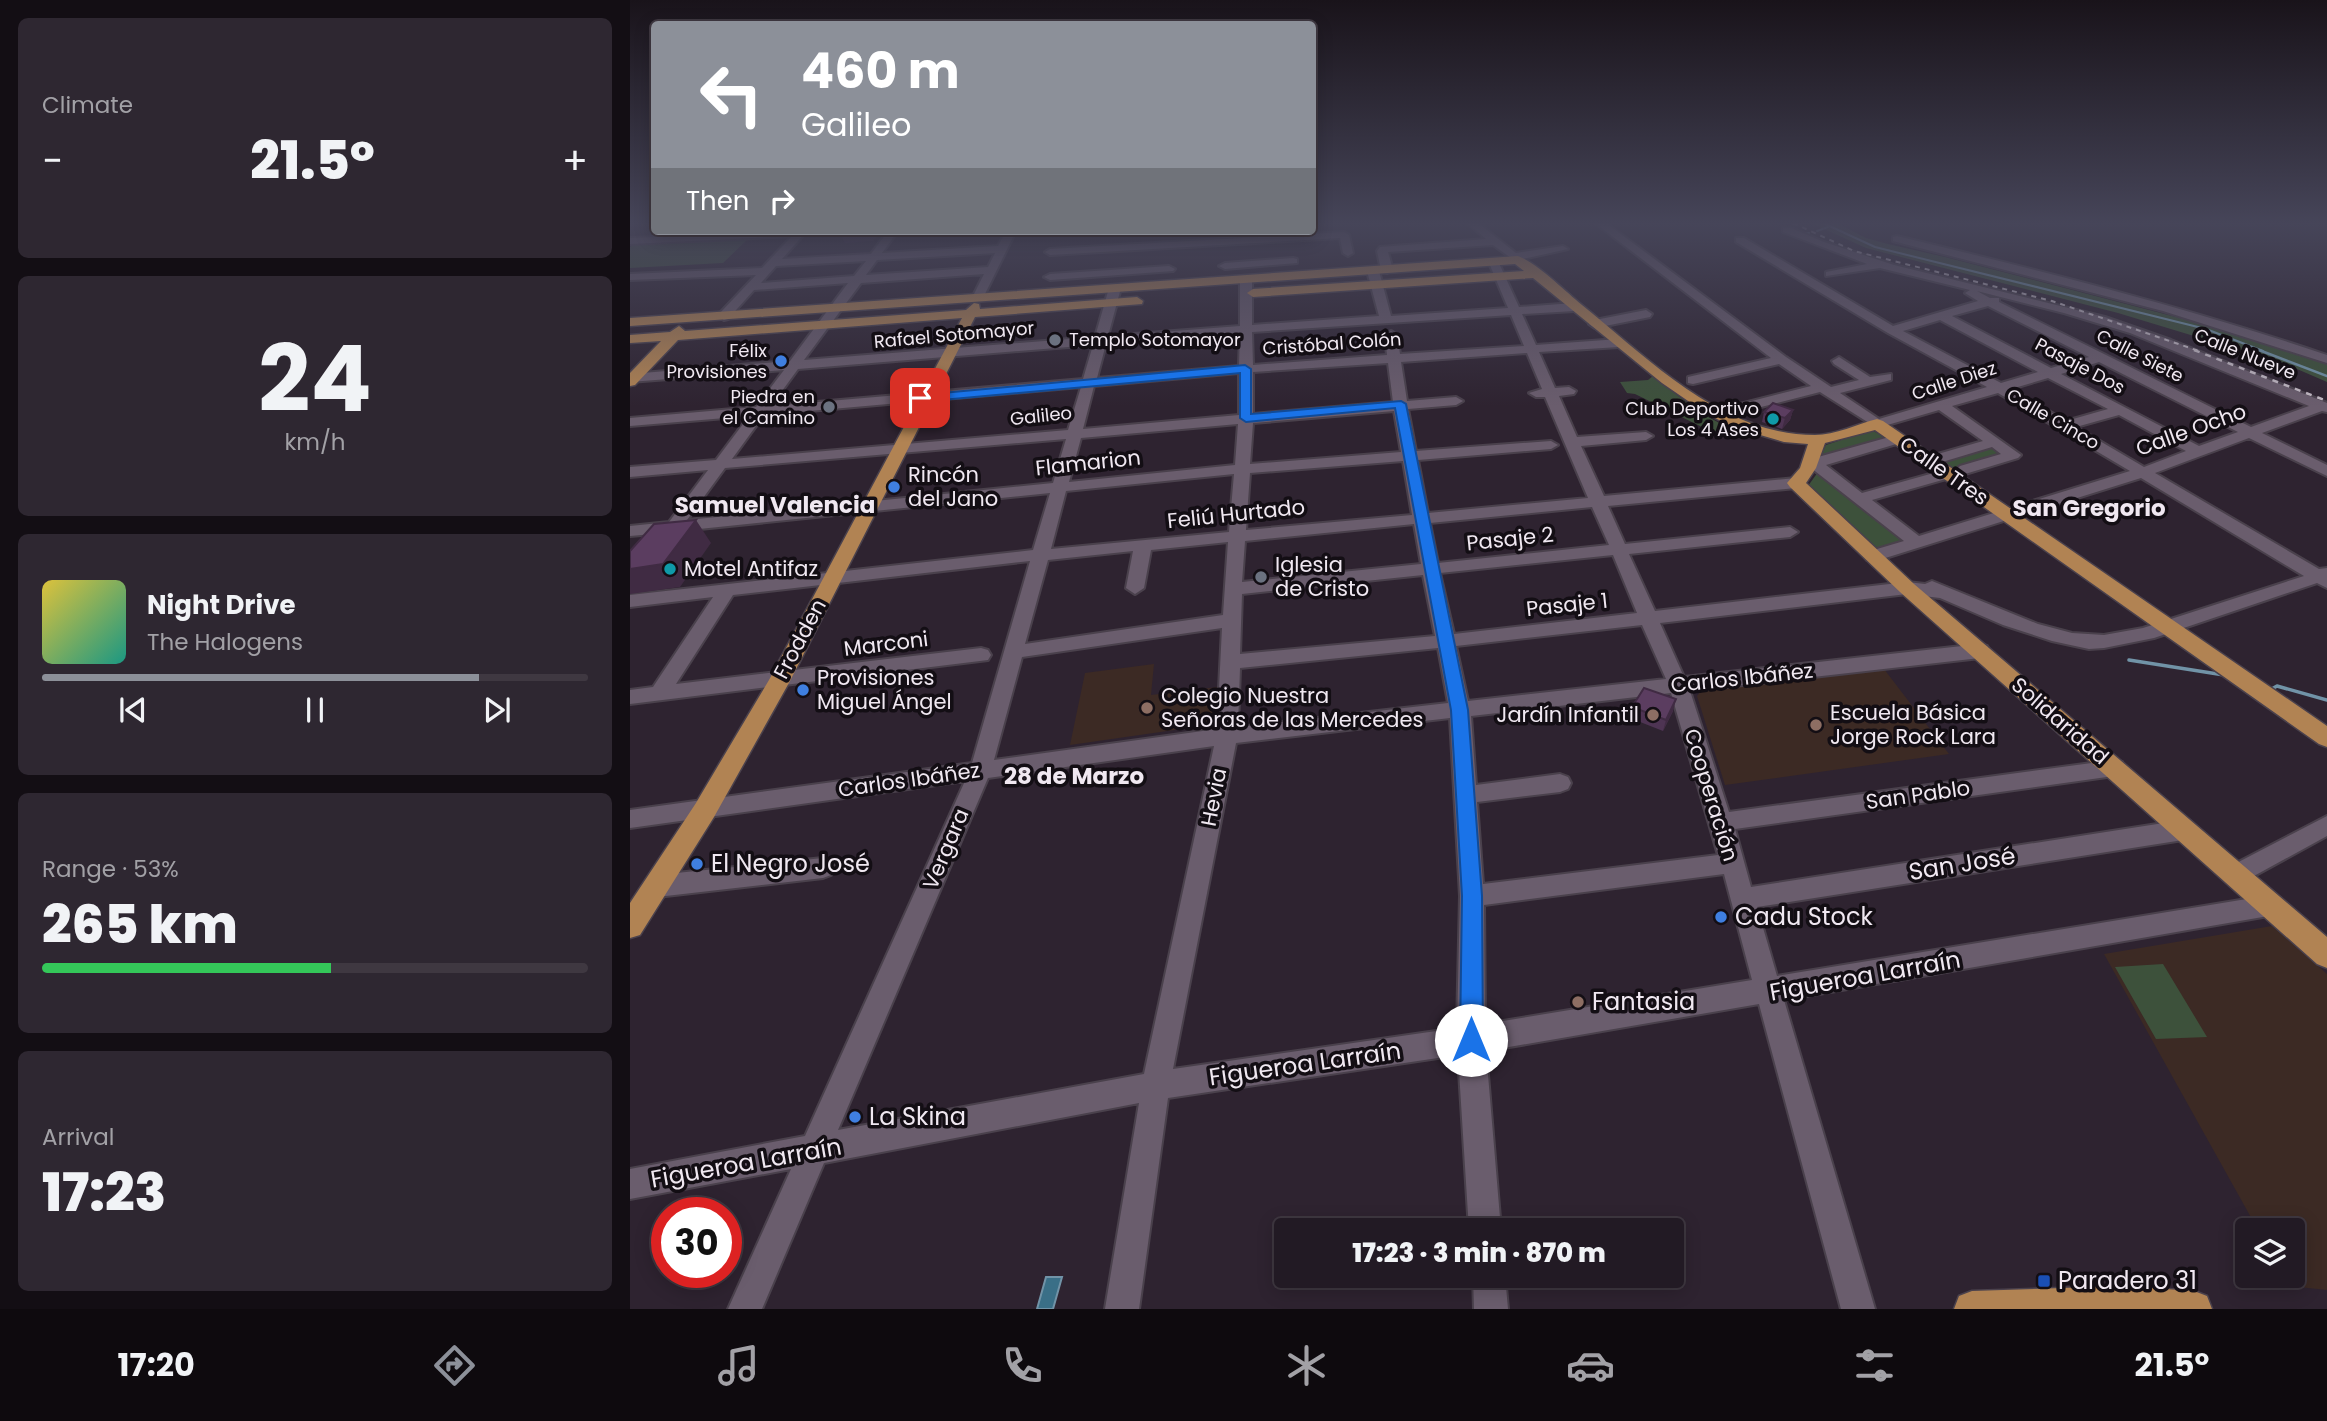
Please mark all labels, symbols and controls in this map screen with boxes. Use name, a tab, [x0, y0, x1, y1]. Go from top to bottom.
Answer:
text: 460 m	[801, 37, 960, 105]
icon: left	[686, 49, 777, 140]
text: Climate	[42, 89, 133, 121]
text: Galileo	[801, 102, 911, 147]
text: 21.5°	[250, 124, 375, 197]
text: −	[42, 134, 63, 187]
text: +	[562, 134, 588, 187]
icon: right	[763, 182, 801, 220]
text: Then	[686, 183, 749, 219]
text: 24	[258, 315, 372, 443]
street label: Rafael Sotomayor	[873, 315, 1035, 354]
street label: Calle Nueve	[2191, 322, 2300, 385]
street label: Calle Siete	[2092, 323, 2188, 388]
street label: Cristóbal Colón	[1262, 326, 1402, 361]
place label: Templo Sotomayor	[1069, 327, 1241, 352]
street label: Pasaje Dos	[2031, 331, 2129, 400]
marker: Templo Sotomayor	[1047, 332, 1063, 348]
place label: Félix Provisiones	[666, 338, 767, 384]
marker: Félix Provisiones	[773, 353, 789, 369]
street label: Calle Diez	[1908, 355, 1999, 406]
pin	[890, 368, 950, 428]
icon: arrive	[901, 379, 939, 417]
street label: Calle Cinco	[2002, 382, 2104, 455]
place label: Piedra en el Camino	[723, 384, 815, 430]
place label: Club Deportivo Los 4 Ases	[1625, 396, 1759, 442]
street label: Calle Ocho	[2132, 396, 2250, 463]
marker: Piedra en el Camino	[821, 399, 837, 415]
street label: Galileo	[1009, 400, 1073, 431]
marker: Club Deportivo Los 4 Ases	[1765, 411, 1781, 427]
text: km/h	[284, 426, 346, 458]
street label: Calle Tres	[1894, 429, 1995, 512]
street label: Flamarion	[1034, 443, 1142, 482]
place label: Rincón del Jano	[908, 460, 998, 513]
marker: Rincón del Jano	[886, 479, 902, 495]
district label: Samuel Valencia	[675, 489, 875, 521]
street label: Feliú Hurtado	[1166, 492, 1306, 535]
district label: San Gregorio	[2012, 492, 2166, 524]
street label: Pasaje 2	[1465, 520, 1555, 557]
place label: Iglesia de Cristo	[1275, 550, 1369, 603]
place label: Motel Antifaz	[684, 554, 818, 583]
marker: Motel Antifaz	[662, 561, 678, 577]
marker: Iglesia de Cristo	[1253, 569, 1269, 585]
street label: Pasaje 1	[1525, 586, 1609, 623]
text: Night Drive	[147, 587, 295, 623]
street label: Frodden	[766, 594, 833, 684]
street label: Marconi	[842, 624, 930, 663]
text: The Halogens	[147, 626, 303, 658]
street label: Carlos Ibáñez	[1669, 656, 1815, 699]
place label: Provisiones Miguel Ángel	[817, 663, 952, 716]
street label: Solidaridad	[2006, 670, 2115, 771]
place label: Colegio Nuestra Señoras de las Mercedes	[1161, 681, 1423, 734]
marker: Provisiones Miguel Ángel	[795, 682, 811, 698]
icon: previous	[114, 691, 152, 729]
icon: pause	[296, 691, 334, 729]
icon: next	[478, 691, 516, 729]
place label: Escuela Básica Jorge Rock Lara	[1830, 698, 1996, 751]
marker: Colegio Nuestra Señoras de las Mercedes	[1139, 700, 1155, 716]
place label: Jardín Infantil	[1496, 700, 1639, 729]
marker: Jardín Infantil	[1645, 707, 1661, 723]
marker: Escuela Básica Jorge Rock Lara	[1808, 717, 1824, 733]
street label: Cooperación	[1678, 725, 1745, 865]
street label: Carlos Ibáñez	[836, 755, 982, 804]
district label: 28 de Marzo	[1004, 760, 1144, 792]
street label: Hevia	[1194, 765, 1233, 828]
street label: San Pablo	[1864, 773, 1972, 816]
street label: Vergara	[915, 804, 976, 894]
street label: San José	[1906, 839, 2018, 888]
place label: El Negro José	[711, 847, 870, 880]
text: Range · 53%	[42, 853, 179, 885]
marker: El Negro José	[689, 856, 705, 872]
text: 265 km	[42, 888, 238, 961]
place label: Cadu Stock	[1735, 900, 1873, 933]
marker: Cadu Stock	[1713, 909, 1729, 925]
street label: Figueroa Larraín	[1767, 942, 1963, 1009]
place label: Fantasia	[1592, 985, 1695, 1018]
marker: Fantasia	[1570, 994, 1586, 1010]
position arrow	[1434, 1003, 1508, 1077]
street label: Figueroa Larraín	[1207, 1034, 1403, 1093]
place label: La Skina	[869, 1100, 966, 1133]
marker: La Skina	[847, 1109, 863, 1125]
text: Arrival	[42, 1121, 114, 1153]
street label: Figueroa Larraín	[648, 1129, 844, 1196]
text: 17:23	[42, 1156, 166, 1229]
speed limit sign: 30	[651, 1197, 742, 1288]
map controls	[2235, 1218, 2305, 1288]
button: layers	[2235, 1218, 2305, 1288]
text: 17:23 · 3 min · 870 m	[1352, 1235, 1606, 1271]
place label: Paradero 31	[2058, 1264, 2197, 1297]
marker: Paradero 31	[2036, 1273, 2052, 1289]
icon: directions	[430, 1341, 479, 1390]
icon: music	[714, 1341, 763, 1390]
icon: phone	[998, 1341, 1047, 1390]
icon: climate	[1282, 1341, 1331, 1390]
icon: car	[1566, 1341, 1615, 1390]
icon: filters	[1850, 1341, 1899, 1390]
text: 17:20	[118, 1342, 195, 1387]
text: 21.5°	[2134, 1342, 2209, 1387]

